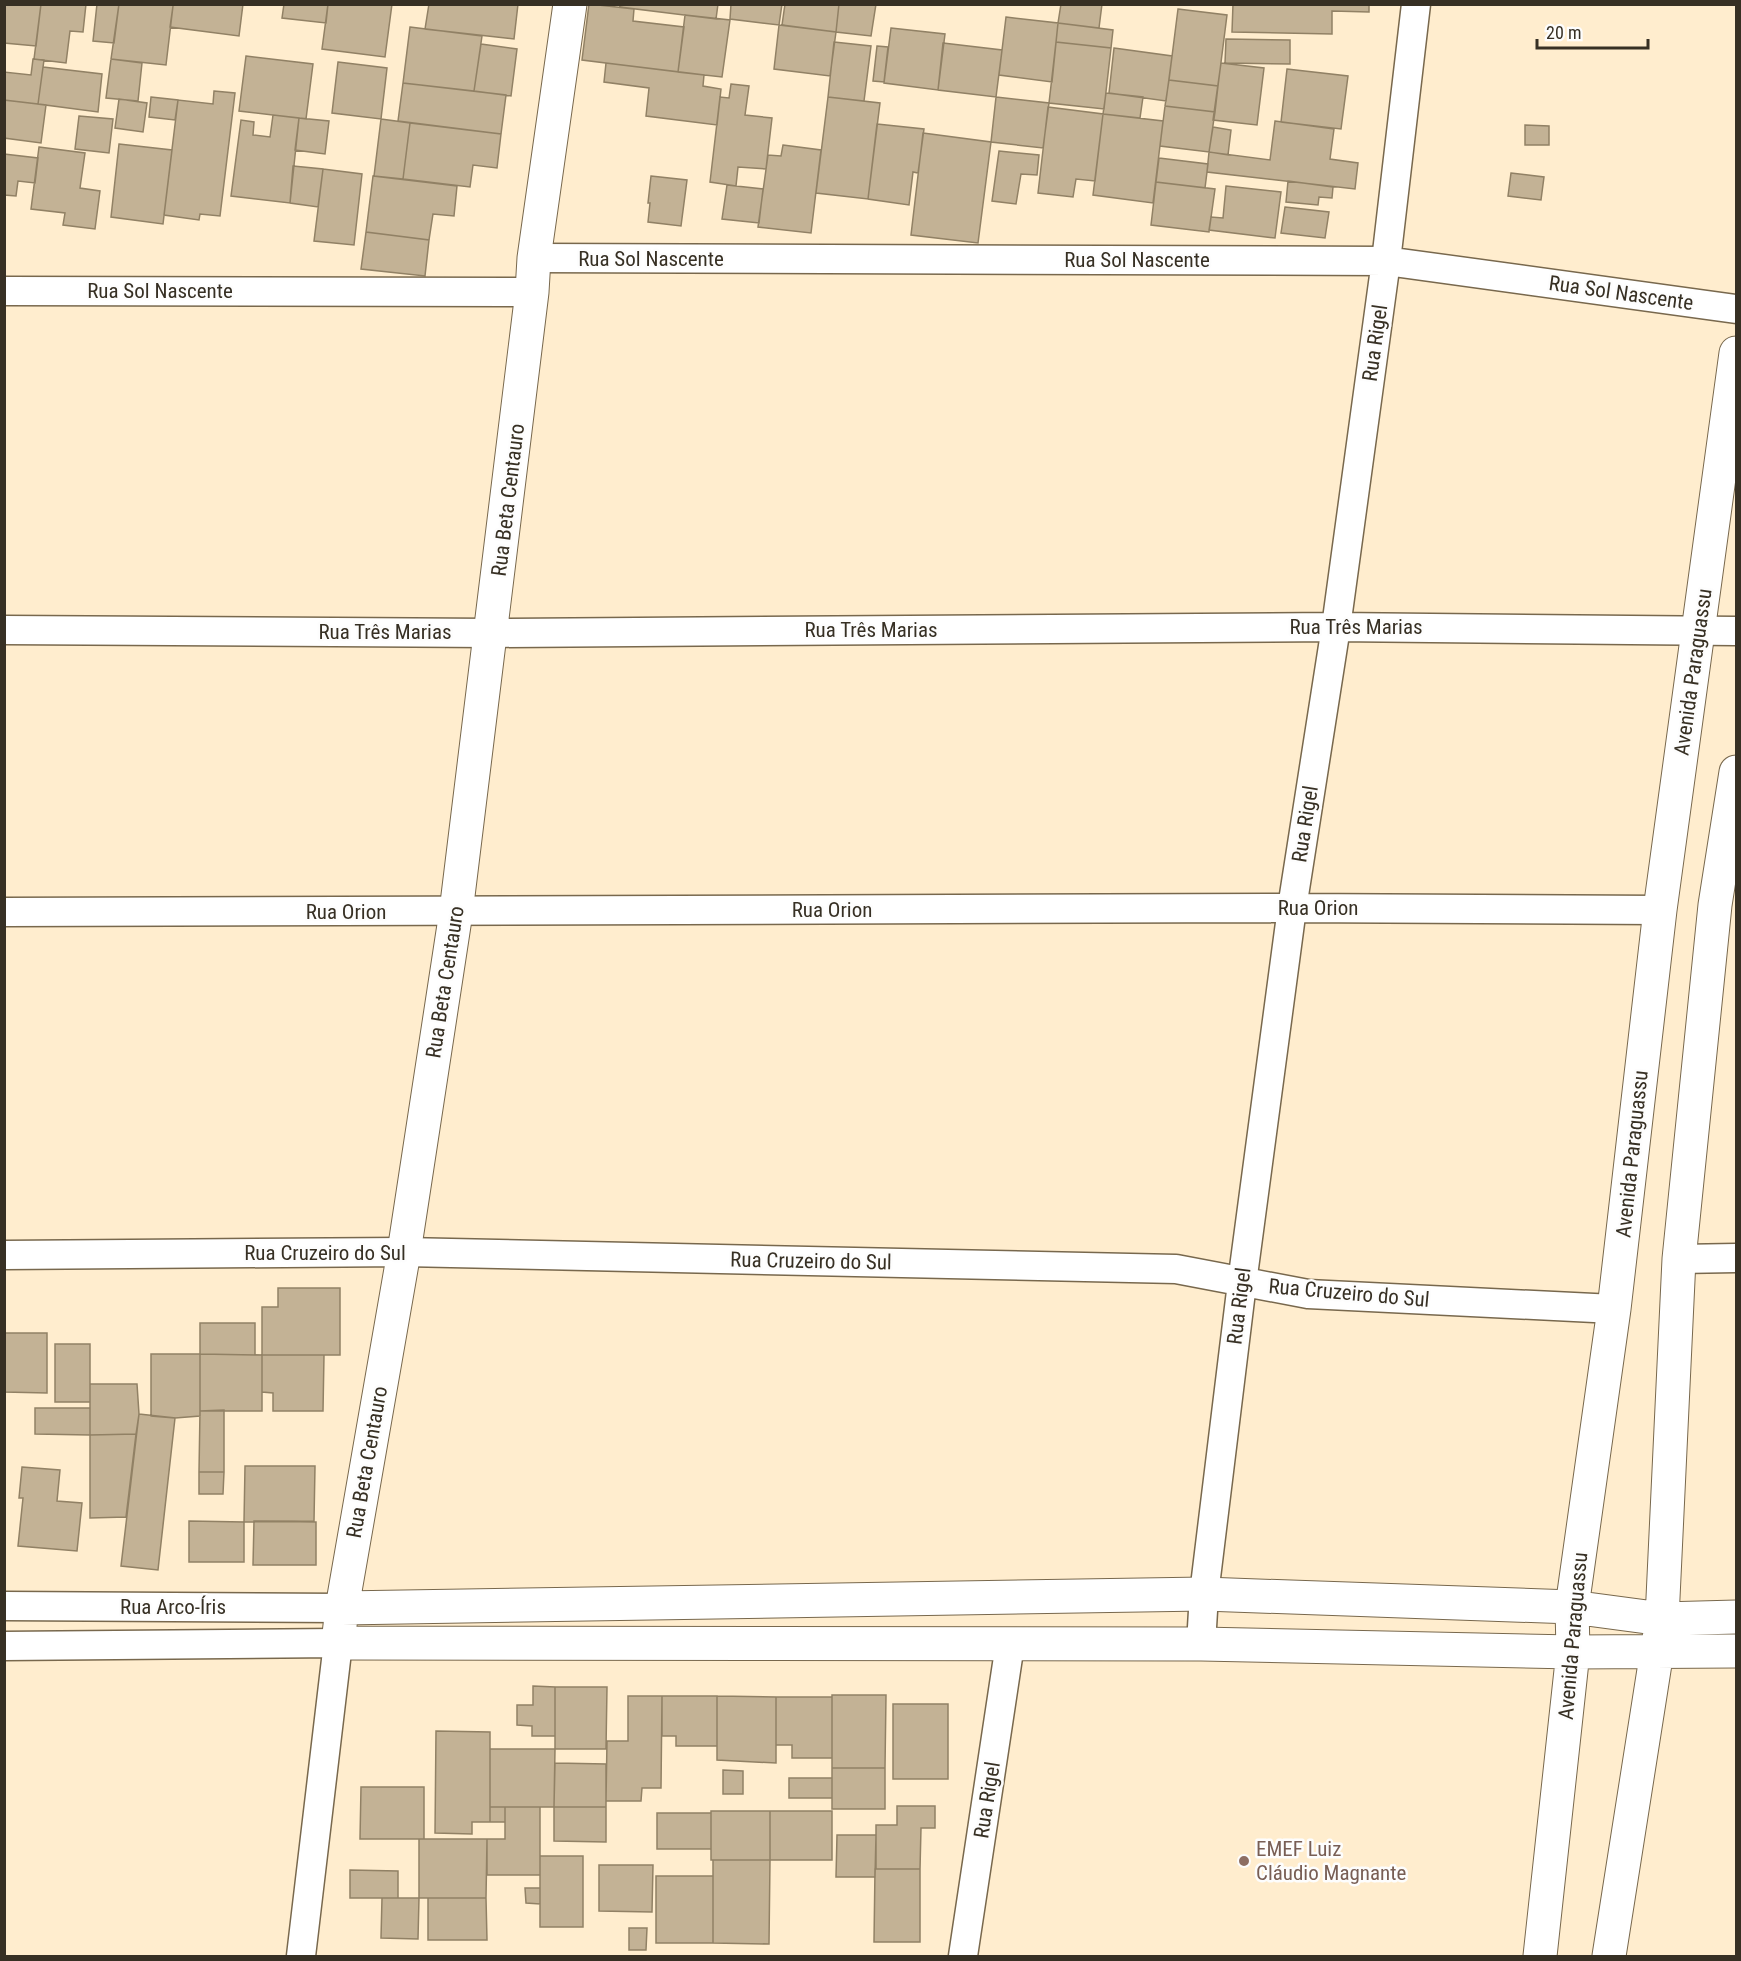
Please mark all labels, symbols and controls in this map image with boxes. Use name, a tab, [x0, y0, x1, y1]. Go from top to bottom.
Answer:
scale bar	[1537, 12, 1648, 50]
text: 20 m	[1546, 22, 1581, 43]
street label: Rua Sol Nascente	[578, 247, 724, 271]
street label: Rua Sol Nascente	[1064, 248, 1210, 272]
street label: Rua Sol Nascente	[1547, 271, 1695, 315]
street label: Rua Sol Nascente	[87, 279, 233, 303]
street label: Rua Rigel	[1358, 303, 1392, 383]
street label: Rua Beta Centauro	[487, 422, 529, 578]
street label: Avenida Paraguassu	[1669, 587, 1717, 757]
street label: Rua Três Marias	[1289, 615, 1423, 639]
street label: Rua Três Marias	[804, 618, 938, 642]
street label: Rua Três Marias	[318, 620, 452, 644]
street label: Rua Rigel	[1287, 784, 1323, 864]
street label: Rua Orion	[1278, 896, 1358, 920]
street label: Rua Orion	[792, 898, 872, 922]
street label: Rua Orion	[306, 900, 386, 924]
street label: Rua Beta Centauro	[421, 904, 469, 1060]
street label: Avenida Paraguassu	[1611, 1069, 1653, 1239]
street label: Rua Cruzeiro do Sul	[244, 1241, 406, 1265]
street label: Rua Cruzeiro do Sul	[730, 1248, 892, 1274]
street label: Rua Rigel	[1222, 1266, 1256, 1346]
street label: Rua Cruzeiro do Sul	[1267, 1274, 1431, 1312]
street label: Rua Beta Centauro	[342, 1384, 392, 1540]
street label: Avenida Paraguassu	[1554, 1551, 1592, 1721]
street label: Rua Arco-Íris	[120, 1595, 226, 1619]
street label: Rua Rigel	[969, 1760, 1005, 1840]
place label: EMEF Luiz Cláudio Magnante	[1256, 1837, 1406, 1885]
marker: EMEF Luiz Cláudio Magnante	[1237, 1854, 1251, 1868]

